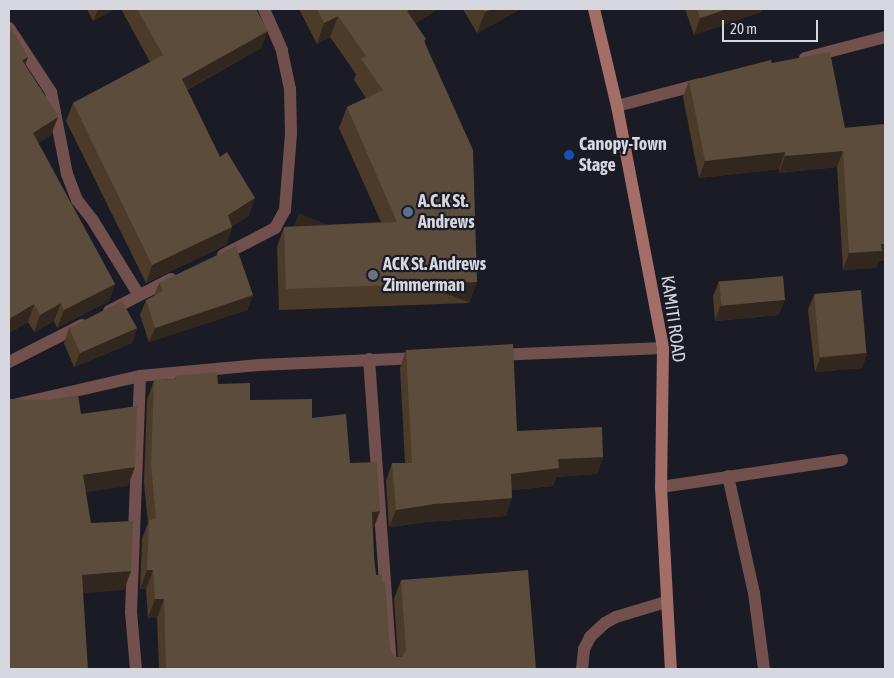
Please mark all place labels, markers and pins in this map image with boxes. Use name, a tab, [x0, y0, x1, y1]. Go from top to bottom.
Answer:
place label: Canopy-Town Stage	[579, 134, 667, 176]
marker: Canopy-Town Stage	[563, 149, 575, 161]
place label: A.C.K St. Andrews	[418, 191, 474, 233]
marker: A.C.K St. Andrews	[402, 206, 414, 218]
place label: ACK St. Andrews Zimmerman	[383, 254, 486, 296]
marker: ACK St. Andrews Zimmerman	[367, 269, 379, 281]

